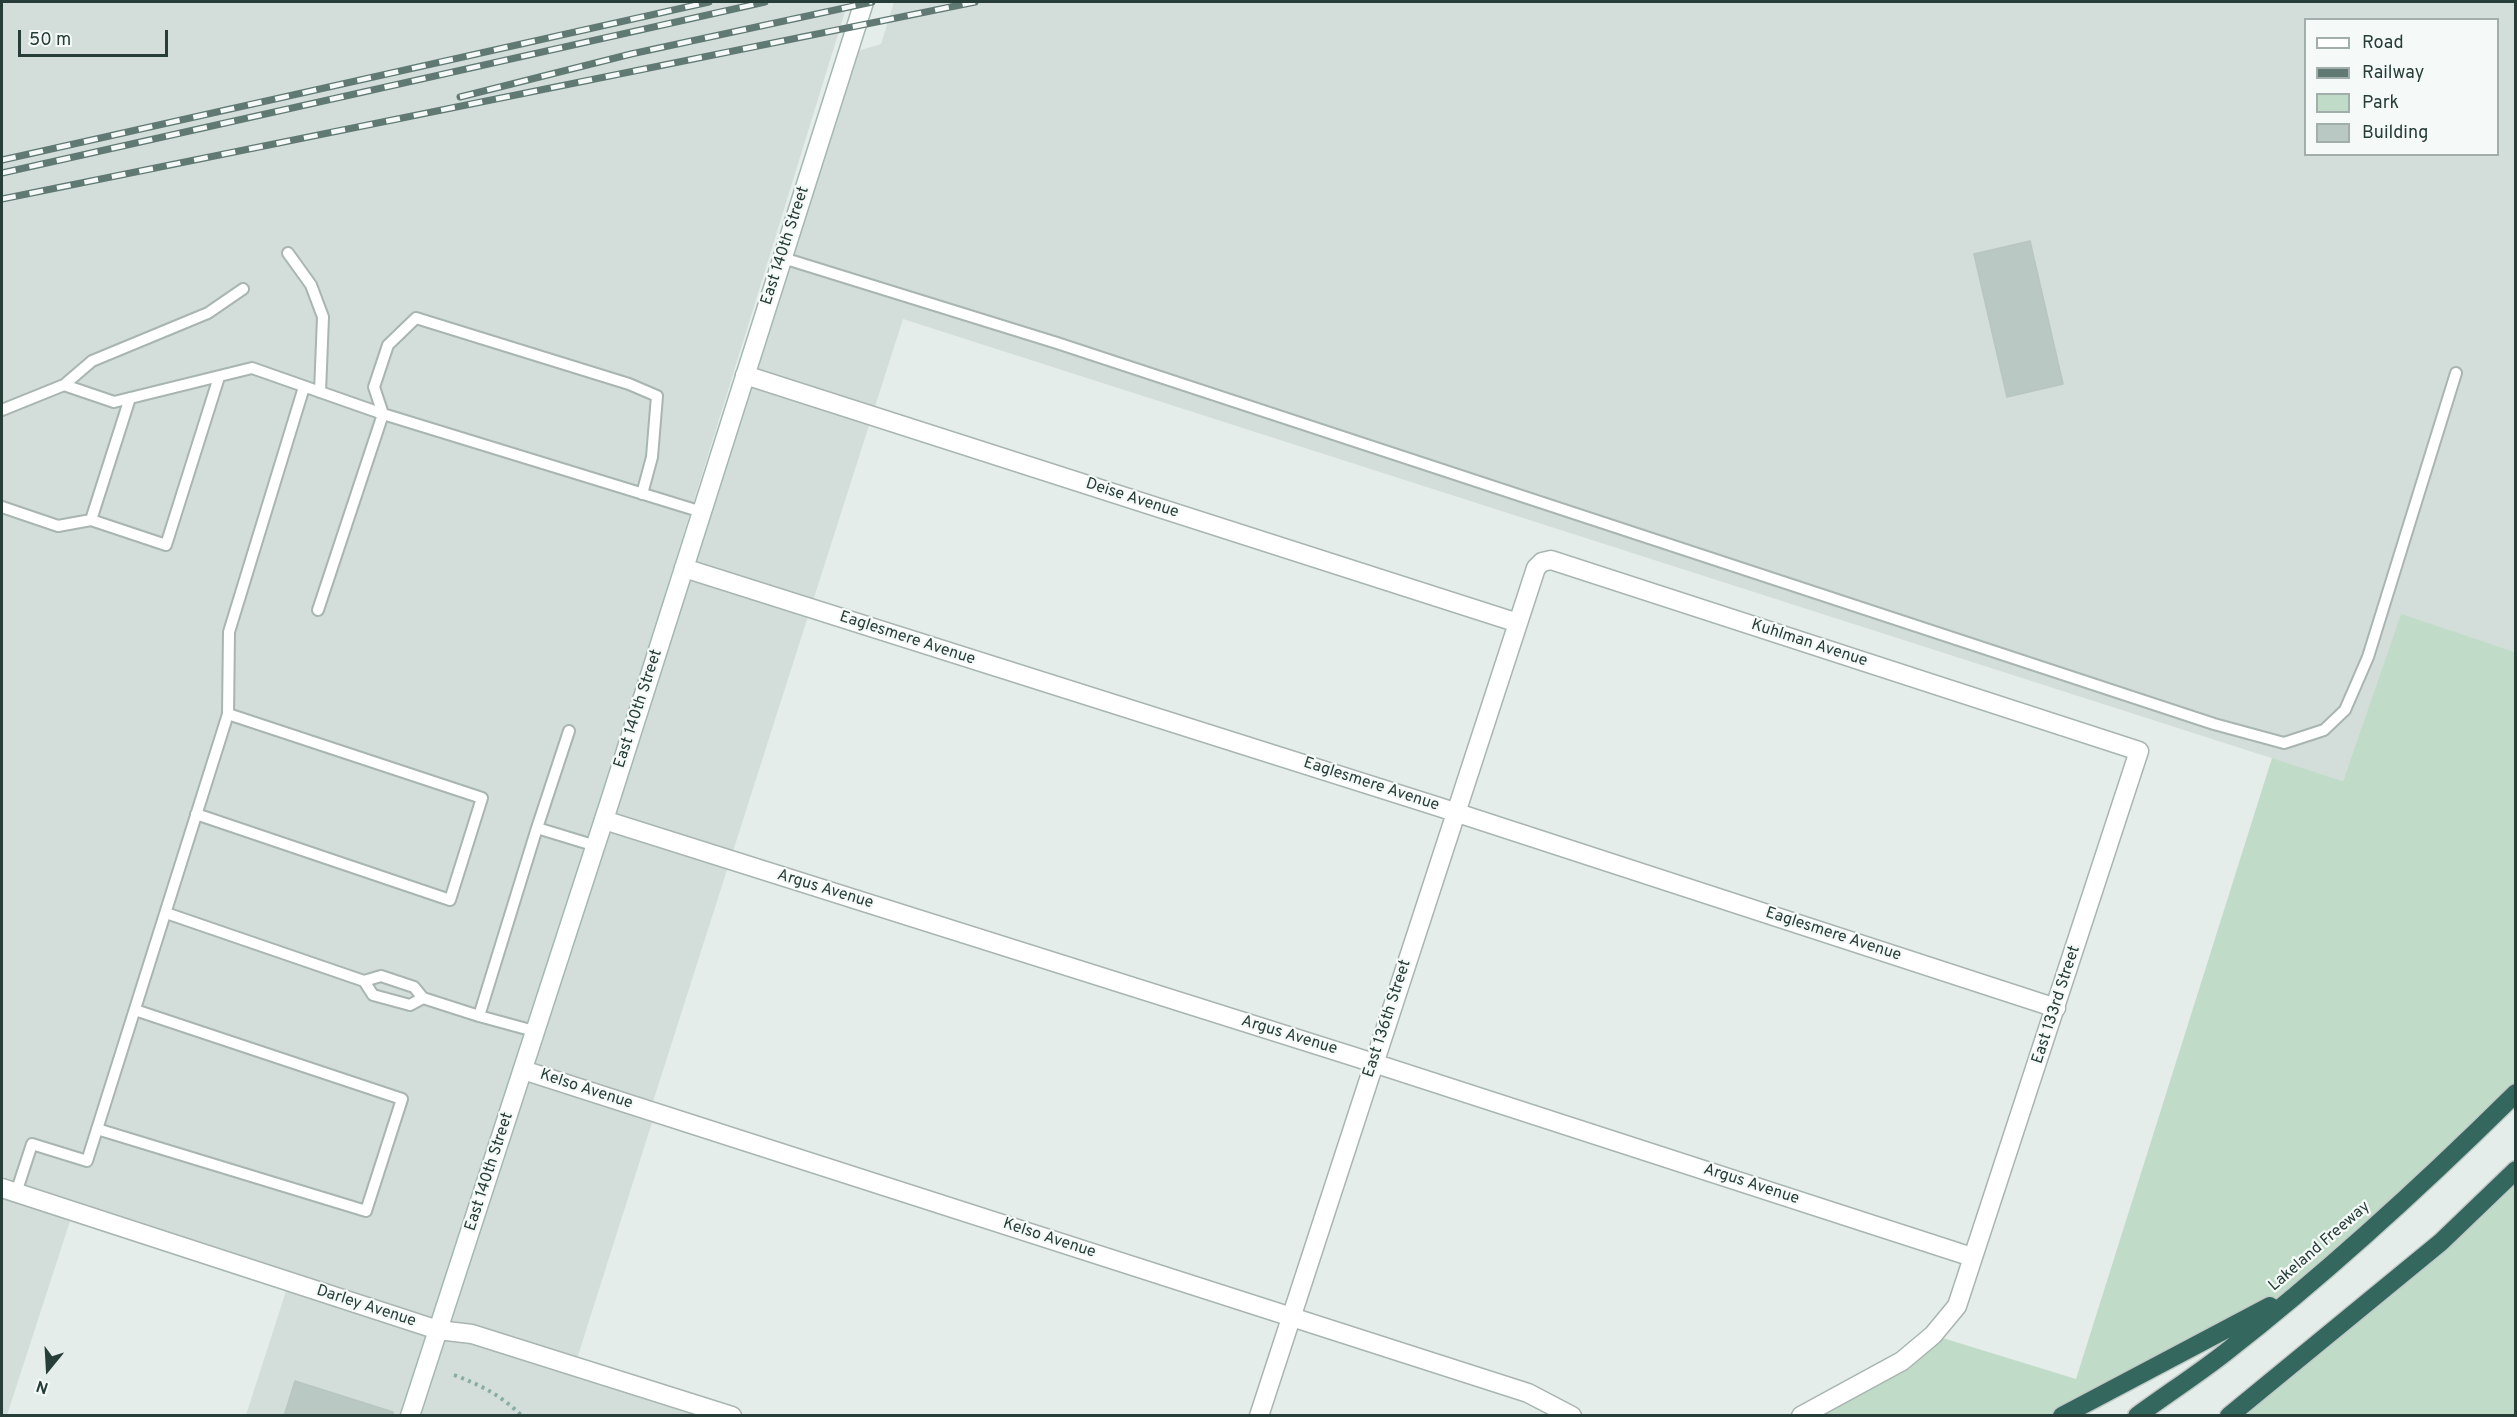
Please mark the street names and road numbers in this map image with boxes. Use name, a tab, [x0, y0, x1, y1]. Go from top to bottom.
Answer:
street label: East 140th Street	[758, 184, 814, 308]
street label: Deise Avenue	[1083, 475, 1181, 523]
street label: Eaglesmere Avenue	[837, 608, 977, 670]
street label: Kuhlman Avenue	[1748, 616, 1870, 672]
street label: East 140th Street	[611, 647, 667, 771]
street label: Eaglesmere Avenue	[1301, 754, 1441, 816]
street label: Argus Avenue	[775, 866, 875, 914]
street label: Eaglesmere Avenue	[1763, 904, 1903, 966]
street label: East 133rd Street	[2029, 944, 2085, 1066]
street label: East 136th Street	[1360, 958, 1416, 1080]
street label: Argus Avenue	[1239, 1012, 1339, 1060]
street label: Kelso Avenue	[537, 1066, 635, 1114]
street label: East 140th Street	[462, 1110, 518, 1234]
street label: Argus Avenue	[1701, 1161, 1801, 1209]
street label: Lakeland Freeway	[2265, 1198, 2375, 1296]
street label: Kelso Avenue	[1000, 1215, 1098, 1263]
street label: Darley Avenue	[314, 1282, 418, 1332]

